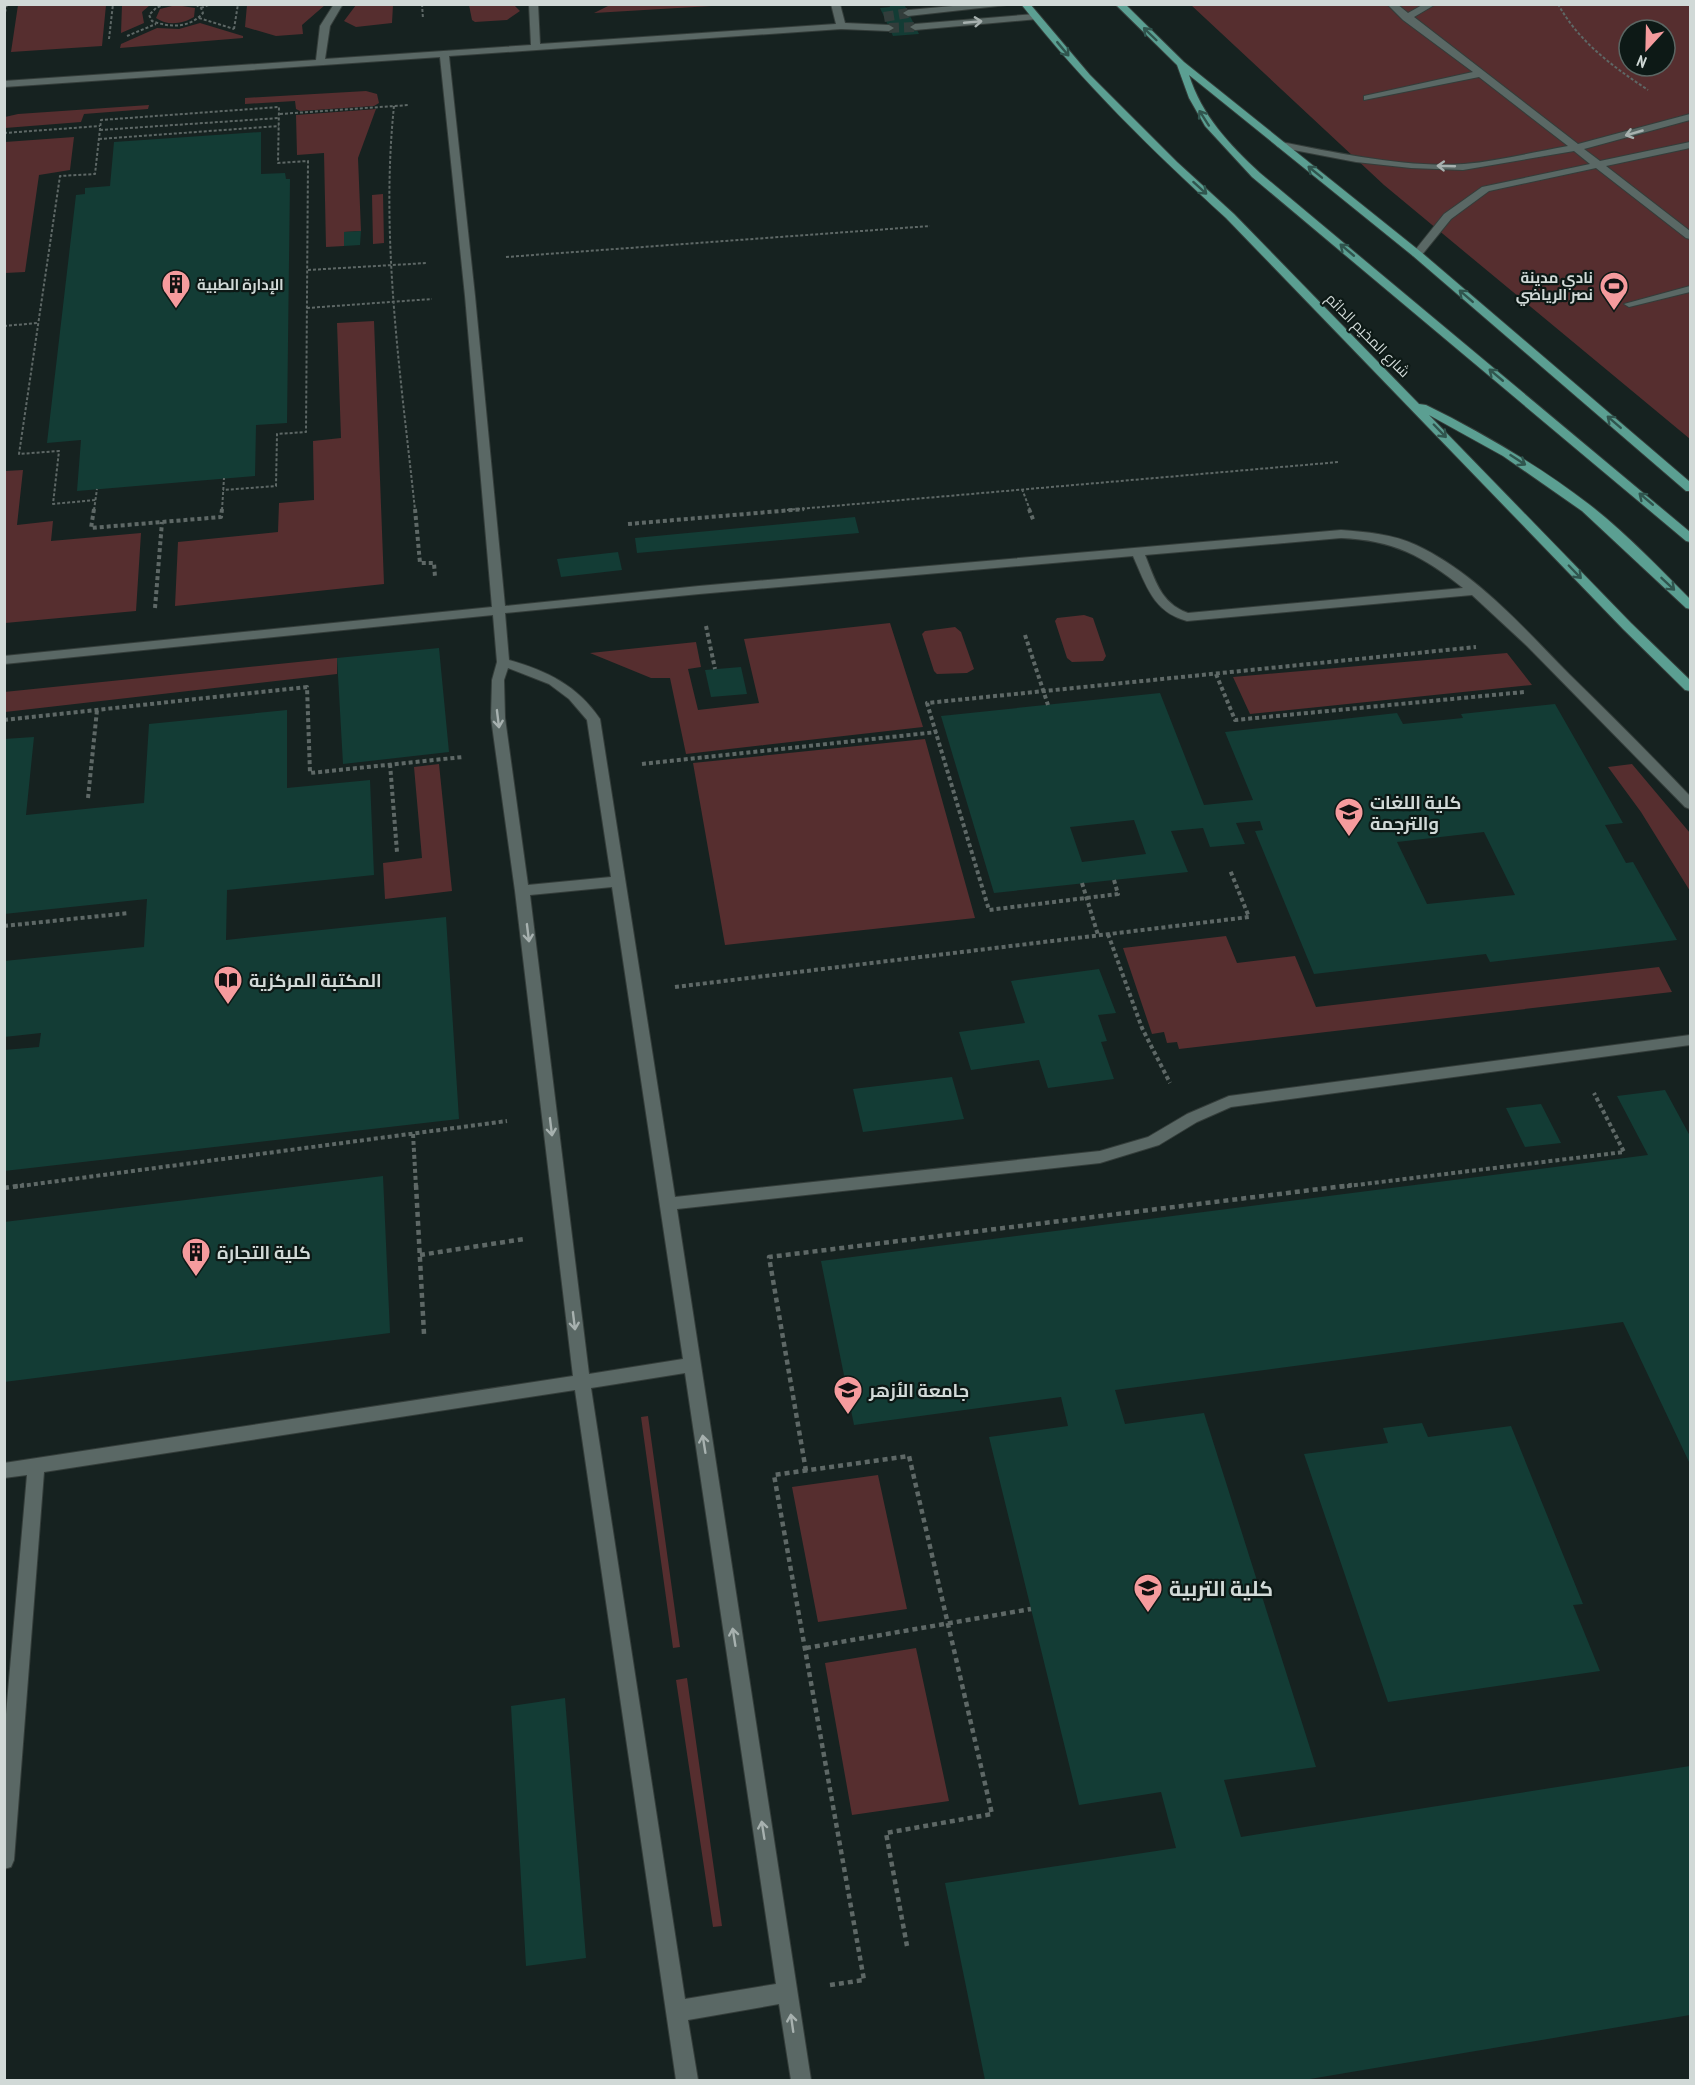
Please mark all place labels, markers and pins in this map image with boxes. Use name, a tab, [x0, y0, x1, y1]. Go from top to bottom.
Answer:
building icon: الإدارة الطبية	[160, 268, 192, 310]
place label: نادي مدينة نصر الرياضي	[1516, 268, 1593, 306]
sports icon: نادي مدينة نصر الرياضي	[1598, 270, 1630, 312]
place label: الإدارة الطبية	[197, 275, 284, 295]
place label: كلية اللغات والترجمة	[1370, 791, 1461, 835]
school or university icon: كلية اللغات والترجمة	[1333, 796, 1365, 838]
library icon: المكتبة المركزية	[212, 964, 244, 1006]
place label: المكتبة المركزية	[249, 969, 382, 992]
building icon: كلية التجارة	[180, 1236, 212, 1278]
place label: كلية التجارة	[217, 1241, 311, 1264]
school or university icon: جامعة الأزهر	[832, 1374, 864, 1416]
place label: جامعة الأزهر	[868, 1379, 969, 1402]
school or university icon: كلية التربية	[1132, 1572, 1164, 1614]
place label: كلية التربية	[1169, 1575, 1273, 1602]

